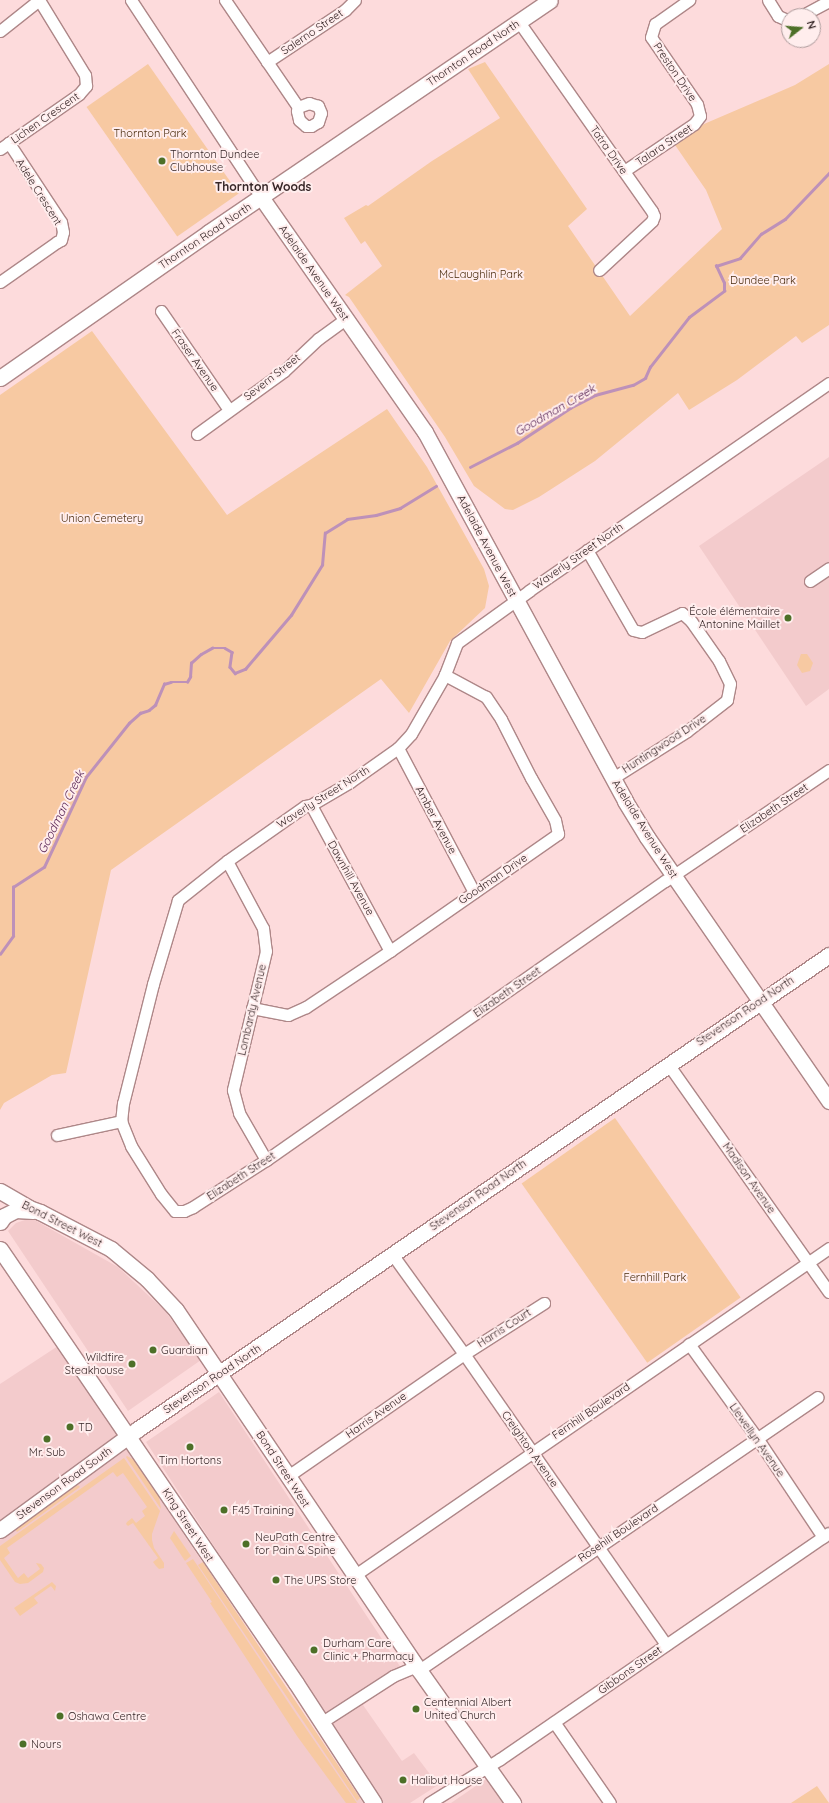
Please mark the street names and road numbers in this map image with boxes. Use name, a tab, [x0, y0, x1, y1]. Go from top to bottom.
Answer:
street label: Salerno Street	[279, 6, 345, 58]
street label: Thornton Road North	[424, 17, 522, 89]
street label: Preston Drive	[650, 40, 700, 104]
street label: Lichen Crescent	[8, 90, 82, 146]
street label: Talara Street	[633, 121, 695, 169]
street label: Tatra Drive	[587, 123, 631, 177]
street label: Adele Crescent	[13, 156, 65, 228]
street label: Thornton Road North	[156, 200, 254, 272]
street label: Adelaide Avenue West	[276, 223, 352, 323]
street label: Fraser Avenue	[169, 326, 221, 394]
street label: Severn Street	[241, 351, 303, 403]
street label: Adelaide Avenue West	[455, 493, 519, 599]
street label: Waverly Street North	[530, 520, 626, 592]
street label: Huntingwood Drive	[620, 712, 708, 776]
street label: Waverly Street North	[274, 763, 372, 831]
street label: Adelaide Avenue West	[609, 777, 681, 881]
street label: Elizabeth Street	[738, 780, 810, 836]
street label: Amber Avenue	[413, 784, 459, 856]
street label: Dawnhill Avenue	[325, 838, 377, 918]
street label: Goodman Drive	[456, 851, 530, 907]
street label: Lombardy Avenue	[235, 963, 269, 1057]
street label: Elizabeth Street	[471, 964, 543, 1020]
street label: Stevenson Road North	[694, 973, 796, 1049]
street label: Madison Avenue	[720, 1140, 778, 1216]
street label: Elizabeth Street	[204, 1149, 278, 1203]
street label: Stevenson Road North	[427, 1157, 529, 1233]
street label: Bond Street West	[20, 1198, 104, 1250]
street label: Harris Court	[475, 1306, 533, 1350]
street label: Stevenson Road North	[161, 1341, 263, 1417]
street label: Fernhill Boulevard	[549, 1380, 633, 1442]
street label: Harris Avenue	[343, 1389, 409, 1441]
street label: Llewellyn Avenue	[727, 1401, 787, 1479]
street label: Creighton Avenue	[499, 1408, 561, 1490]
street label: Bond Street West	[253, 1428, 313, 1510]
street label: Stevenson Road South	[14, 1444, 114, 1522]
street label: King Street West	[159, 1486, 217, 1564]
street label: Rosehill Boulevard	[575, 1501, 661, 1565]
street label: Gibbons Street	[596, 1643, 664, 1697]

